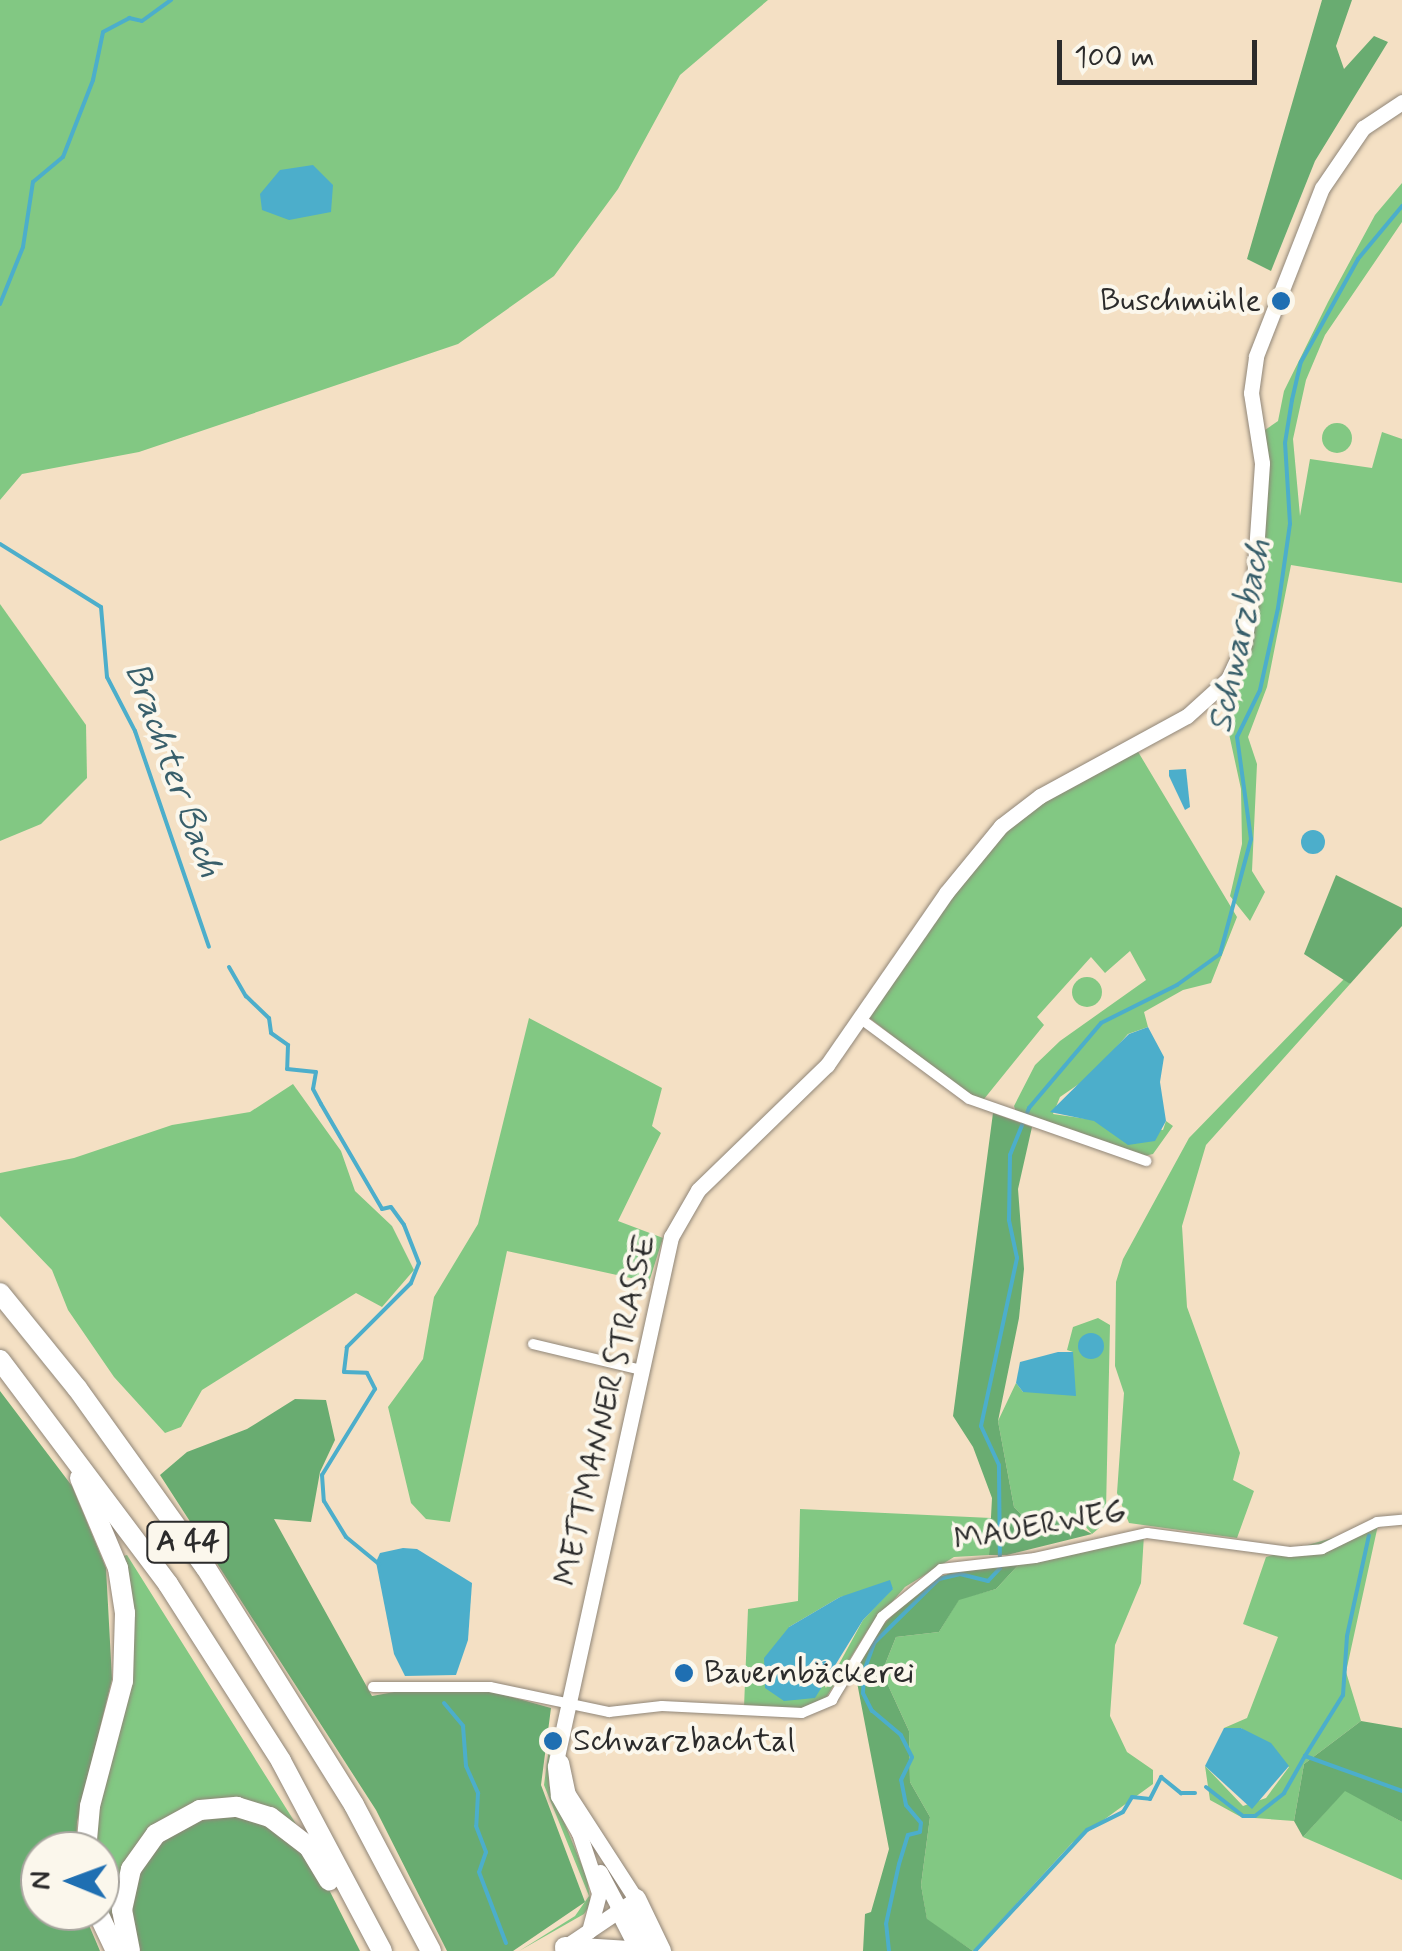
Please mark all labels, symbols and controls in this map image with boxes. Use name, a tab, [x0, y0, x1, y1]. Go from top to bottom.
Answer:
scale bar	[1062, 20, 1262, 82]
text: 100 m	[1074, 38, 1155, 77]
place label: Buschmühle	[1100, 282, 1261, 320]
marker: Buschmühle	[1270, 290, 1292, 312]
water label: Schwarzbach	[1199, 535, 1281, 737]
water label: Brachter Bach	[115, 657, 231, 883]
street label: METTMANNER STRASSE	[546, 1228, 666, 1592]
street label: MAUERWEG	[951, 1492, 1129, 1560]
road number: A 44	[146, 1517, 230, 1567]
place label: Bauernbäckerei	[704, 1654, 914, 1692]
marker: Bauernbäckerei	[673, 1662, 695, 1684]
place label: Schwarzbachtal	[573, 1722, 795, 1760]
marker: Schwarzbachtal	[542, 1730, 564, 1752]
north arrow	[20, 1831, 120, 1931]
text: N	[23, 1871, 60, 1890]

